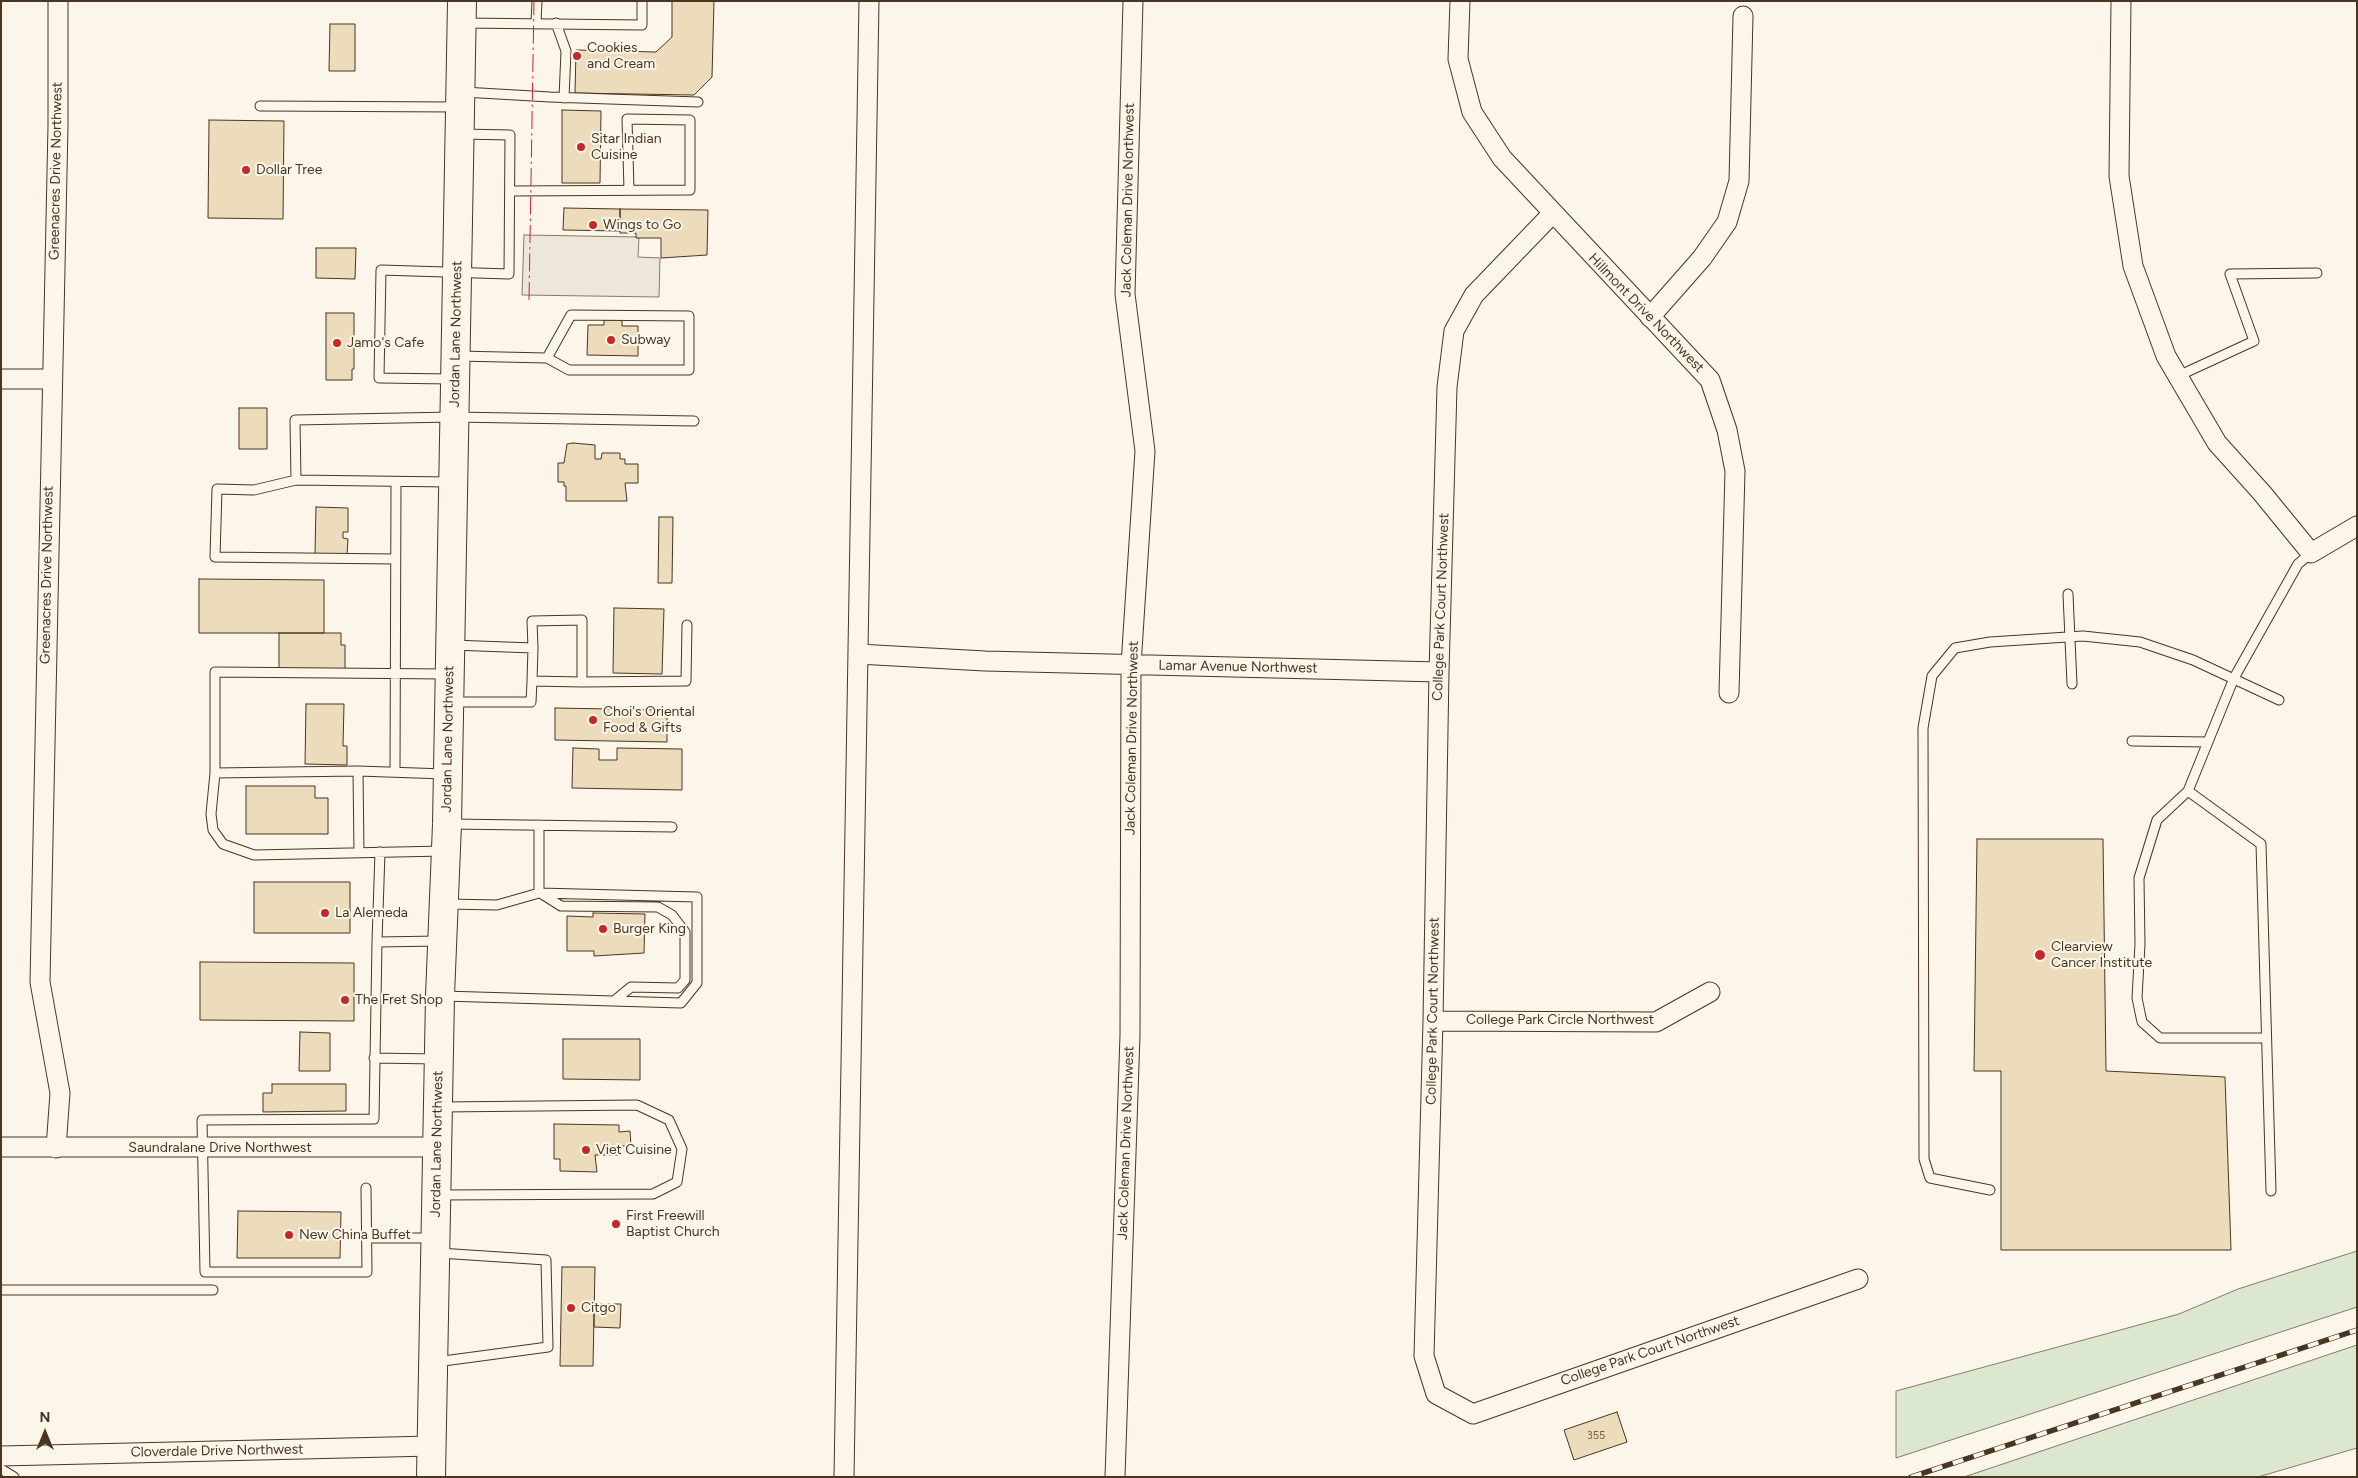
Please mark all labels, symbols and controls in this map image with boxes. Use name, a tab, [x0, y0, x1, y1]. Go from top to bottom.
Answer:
place label: Cookies and Cream	[587, 40, 655, 72]
marker: Cookies and Cream	[571, 50, 583, 62]
street label: Greenacres Drive Northwest	[46, 82, 66, 260]
street label: Jack Coleman Drive Northwest	[1118, 103, 1138, 297]
place label: Sitar Indian Cuisine	[591, 131, 661, 164]
marker: Sitar Indian Cuisine	[575, 141, 587, 153]
place label: Dollar Tree	[256, 162, 322, 178]
marker: Dollar Tree	[240, 164, 252, 176]
place label: Wings to Go	[603, 217, 681, 233]
marker: Wings to Go	[587, 219, 599, 231]
street label: Hillmont Drive Northwest	[1585, 250, 1707, 376]
street label: Jordan Lane Northwest	[446, 260, 466, 408]
place label: Subway	[621, 332, 671, 348]
marker: Subway	[605, 334, 617, 346]
place label: Jamo's Cafe	[347, 335, 424, 351]
marker: Jamo's Cafe	[331, 337, 343, 349]
street label: Greenacres Drive Northwest	[37, 486, 57, 664]
street label: College Park Court Northwest	[1429, 513, 1453, 701]
street label: Jack Coleman Drive Northwest	[1122, 641, 1142, 835]
street label: Lamar Avenue Northwest	[1158, 657, 1318, 677]
street label: Jordan Lane Northwest	[438, 665, 458, 813]
place label: Choi's Oriental Food & Gifts	[603, 704, 695, 736]
marker: Choi's Oriental Food & Gifts	[587, 714, 599, 726]
place label: La Alemeda	[335, 905, 408, 921]
marker: La Alemeda	[319, 907, 331, 919]
street label: College Park Court Northwest	[1423, 917, 1443, 1105]
place label: Burger King	[613, 921, 686, 937]
marker: Burger King	[597, 923, 609, 935]
place label: Clearview Cancer Institute	[2051, 939, 2152, 972]
marker: Clearview Cancer Institute	[2033, 948, 2047, 962]
place label: The Fret Shop	[355, 992, 443, 1008]
marker: The Fret Shop	[339, 994, 351, 1006]
street label: College Park Circle Northwest	[1466, 1012, 1654, 1028]
street label: Jack Coleman Drive Northwest	[1114, 1046, 1138, 1240]
street label: Jordan Lane Northwest	[427, 1070, 447, 1218]
street label: Saundralane Drive Northwest	[128, 1140, 312, 1156]
place label: Viet Cuisine	[596, 1142, 672, 1158]
marker: Viet Cuisine	[580, 1144, 592, 1156]
place label: First Freewill Baptist Church	[626, 1208, 720, 1240]
marker: First Freewill Baptist Church	[610, 1218, 622, 1230]
place label: New China Buffet	[299, 1227, 411, 1243]
marker: New China Buffet	[283, 1229, 295, 1241]
place label: Citgo	[581, 1300, 616, 1316]
marker: Citgo	[565, 1302, 577, 1314]
street label: College Park Court Northwest	[1558, 1312, 1742, 1390]
north arrow	[20, 1408, 70, 1458]
text: N	[40, 1409, 50, 1426]
house number: 355	[1587, 1429, 1605, 1443]
street label: Cloverdale Drive Northwest	[130, 1441, 304, 1461]

